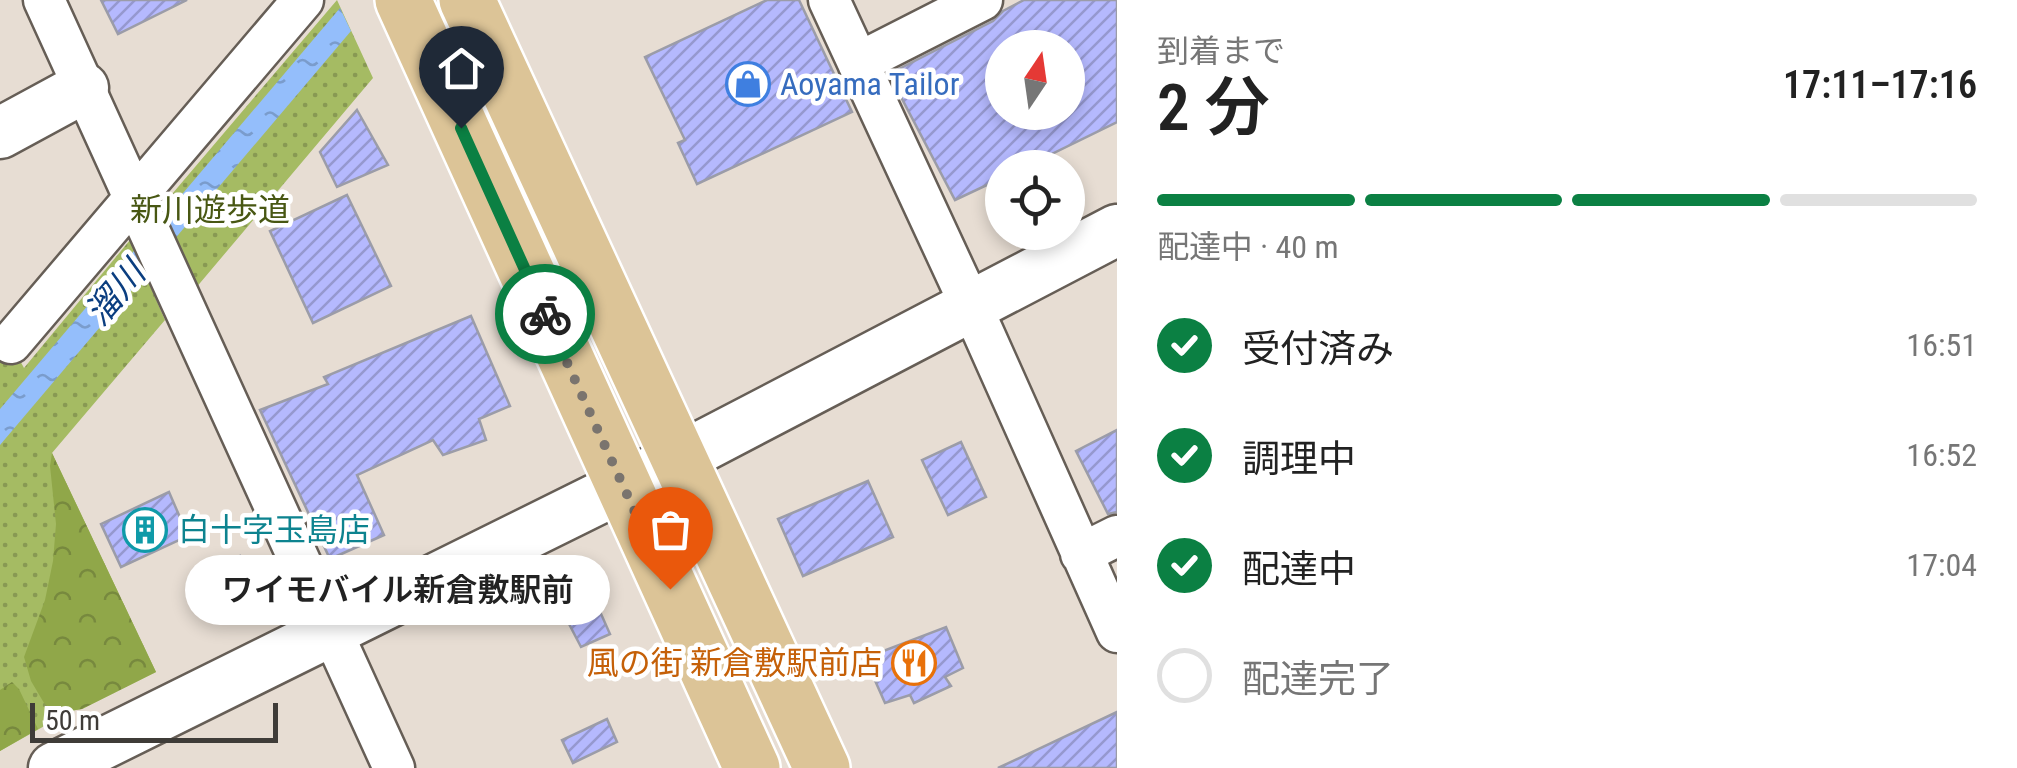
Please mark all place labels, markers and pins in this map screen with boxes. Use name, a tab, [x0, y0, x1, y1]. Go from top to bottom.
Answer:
pin	[419, 26, 504, 129]
shop icon: Aoyama Tailor	[725, 61, 771, 107]
place label: Aoyama Tailor	[780, 65, 960, 103]
pin	[628, 487, 713, 590]
building icon: 白十字玉島店	[122, 507, 168, 553]
place label: 白十字玉島店	[178, 511, 370, 549]
callout: ワイモバイル新倉敷駅前	[185, 554, 610, 624]
restaurant icon: 風の街 新倉敷駅前店	[891, 640, 937, 686]
place label: 風の街 新倉敷駅前店	[587, 644, 882, 682]

